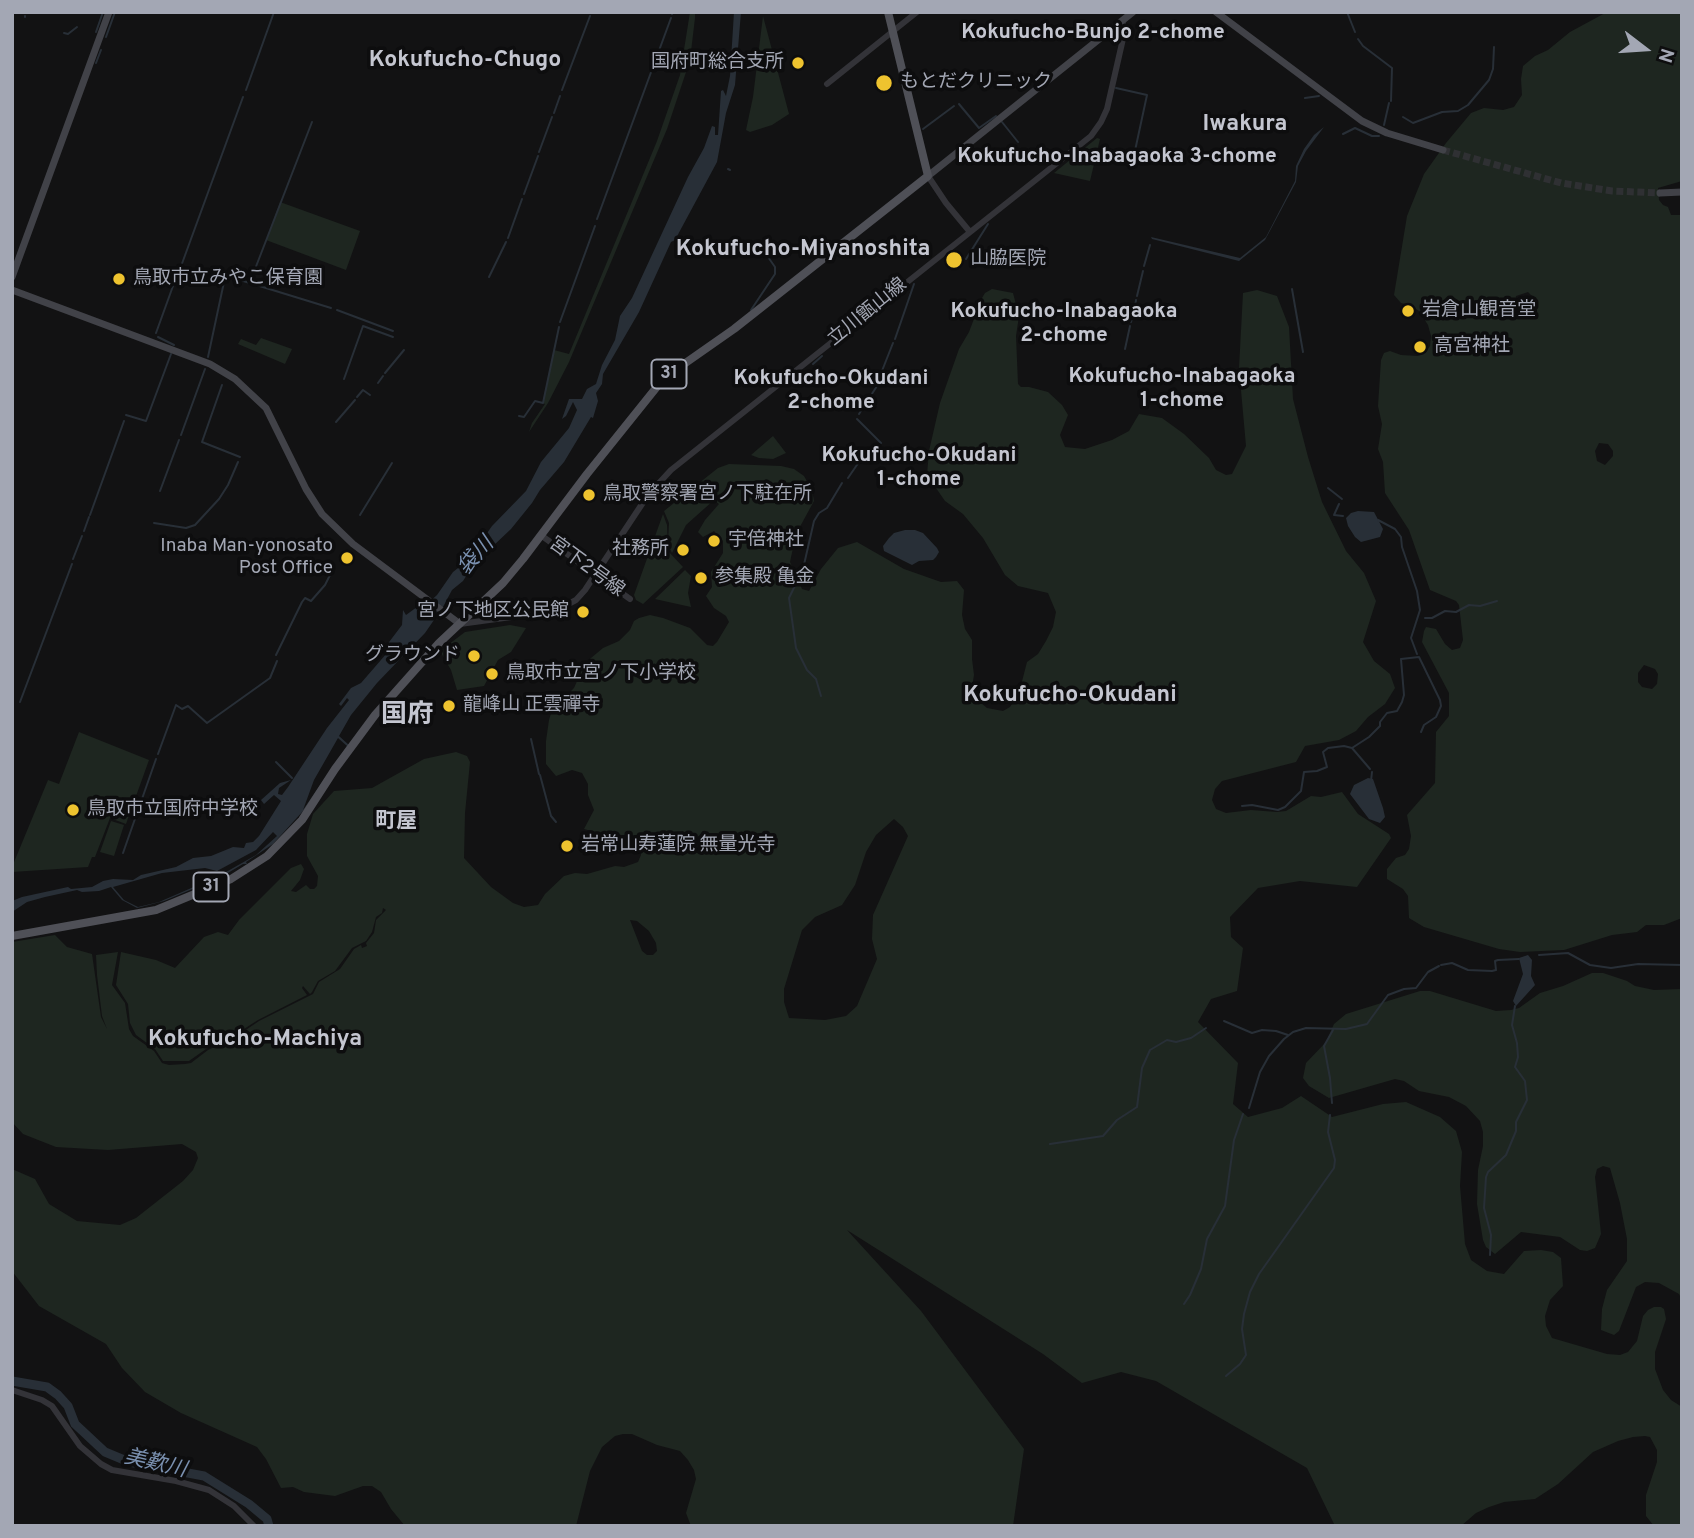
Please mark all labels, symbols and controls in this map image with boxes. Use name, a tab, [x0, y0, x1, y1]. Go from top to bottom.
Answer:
north arrow	[1610, 14, 1680, 84]
district label: Kokufucho-Bunjo 2-chome	[961, 21, 1225, 47]
text: N	[1652, 45, 1679, 65]
district label: Kokufucho-Chugo	[369, 47, 561, 75]
place label: 国府町総合支所	[651, 52, 784, 74]
marker: 国府町総合支所	[790, 55, 806, 71]
place label: もとだクリニック	[900, 72, 1052, 94]
marker: もとだクリニック	[874, 73, 894, 93]
district label: Iwakura	[1203, 111, 1287, 139]
district label: Kokufucho-Inabagaoka 3-chome	[957, 145, 1277, 171]
district label: Kokufucho-Miyanoshita	[676, 236, 930, 264]
place label: 山脇医院	[970, 249, 1046, 271]
marker: 山脇医院	[944, 250, 964, 270]
place label: 鳥取市立みやこ保育園	[133, 268, 323, 290]
marker: 鳥取市立みやこ保育園	[111, 271, 127, 287]
street label: 立川甑山線	[824, 274, 912, 352]
district label: Kokufucho-Inabagaoka 2-chome	[951, 300, 1177, 350]
place label: 岩倉山観音堂	[1422, 300, 1536, 322]
marker: 岩倉山観音堂	[1400, 303, 1416, 319]
place label: 高宮神社	[1434, 336, 1510, 358]
marker: 高宮神社	[1412, 339, 1428, 355]
road number: 31	[652, 360, 686, 388]
district label: Kokufucho-Inabagaoka 1-chome	[1069, 365, 1295, 415]
district label: Kokufucho-Okudani 2-chome	[734, 367, 928, 417]
district label: Kokufucho-Okudani 1-chome	[822, 444, 1016, 494]
place label: 鳥取警察署宮ノ下駐在所	[603, 484, 812, 506]
marker: 鳥取警察署宮ノ下駐在所	[581, 487, 597, 503]
place label: 宇倍神社	[728, 530, 804, 552]
water label: 袋川	[454, 533, 500, 581]
street label: 宮下2号線	[544, 533, 628, 603]
marker: 宇倍神社	[706, 533, 722, 549]
place label: Inaba Man-yonosato Post Office	[160, 536, 333, 580]
place label: 社務所	[612, 539, 669, 561]
marker: 社務所	[675, 542, 691, 558]
marker: Inaba Man-yonosato Post Office	[339, 550, 355, 566]
place label: 参集殿 亀金	[715, 567, 814, 589]
marker: 参集殿 亀金	[693, 570, 709, 586]
place label: 宮ノ下地区公民館	[417, 601, 569, 623]
marker: 宮ノ下地区公民館	[575, 604, 591, 620]
place label: グラウンド	[365, 645, 460, 667]
marker: グラウンド	[466, 648, 482, 664]
place label: 鳥取市立宮ノ下小学校	[506, 663, 696, 685]
marker: 鳥取市立宮ノ下小学校	[484, 666, 500, 682]
district label: Kokufucho-Okudani	[963, 682, 1177, 710]
place label: 龍峰山 正雲禪寺	[463, 695, 600, 717]
marker: 龍峰山 正雲禪寺	[441, 698, 457, 714]
district label: 国府	[381, 701, 433, 733]
place label: 鳥取市立国府中学校	[87, 799, 258, 821]
marker: 鳥取市立国府中学校	[65, 802, 81, 818]
district label: 町屋	[375, 810, 417, 836]
place label: 岩常山寿蓮院 無量光寺	[581, 835, 775, 857]
marker: 岩常山寿蓮院 無量光寺	[559, 838, 575, 854]
road number: 31	[194, 872, 228, 902]
district label: Kokufucho-Machiya	[148, 1026, 362, 1054]
water label: 美歎川	[121, 1446, 189, 1484]

